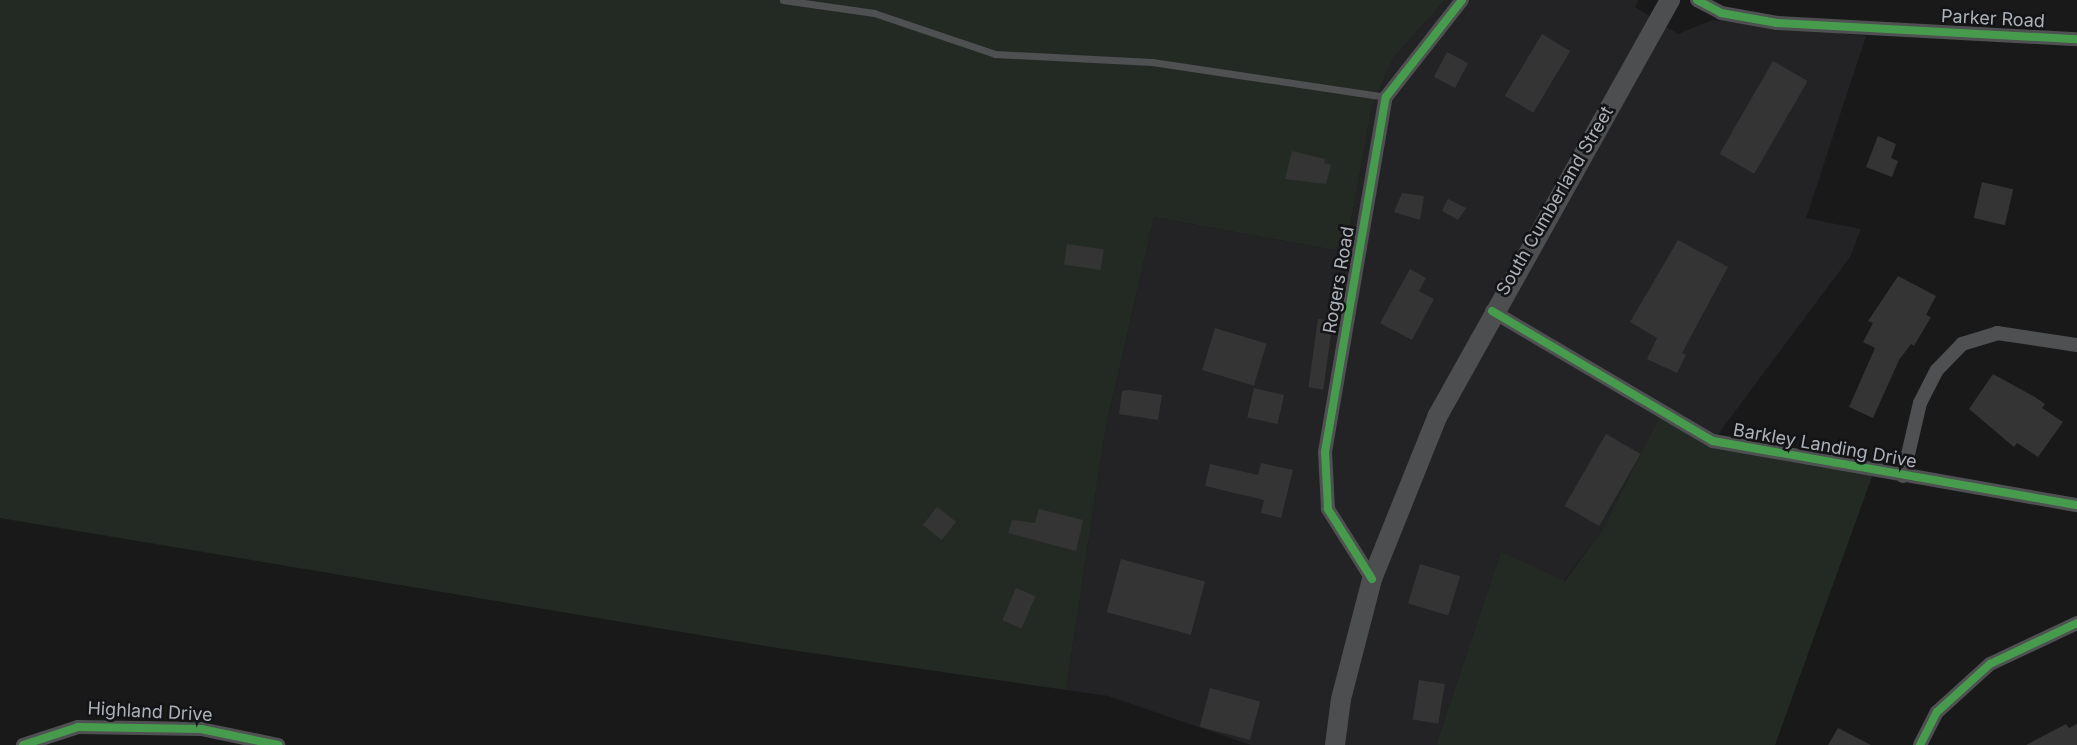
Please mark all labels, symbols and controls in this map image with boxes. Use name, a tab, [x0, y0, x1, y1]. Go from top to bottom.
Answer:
street label: Parker Road	[1941, 5, 2045, 33]
street label: South Cumberland Street	[1492, 103, 1618, 299]
street label: Rogers Road	[1319, 225, 1359, 335]
street label: Barkley Landing Drive	[1731, 419, 1919, 473]
street label: Highland Drive	[87, 698, 213, 726]

